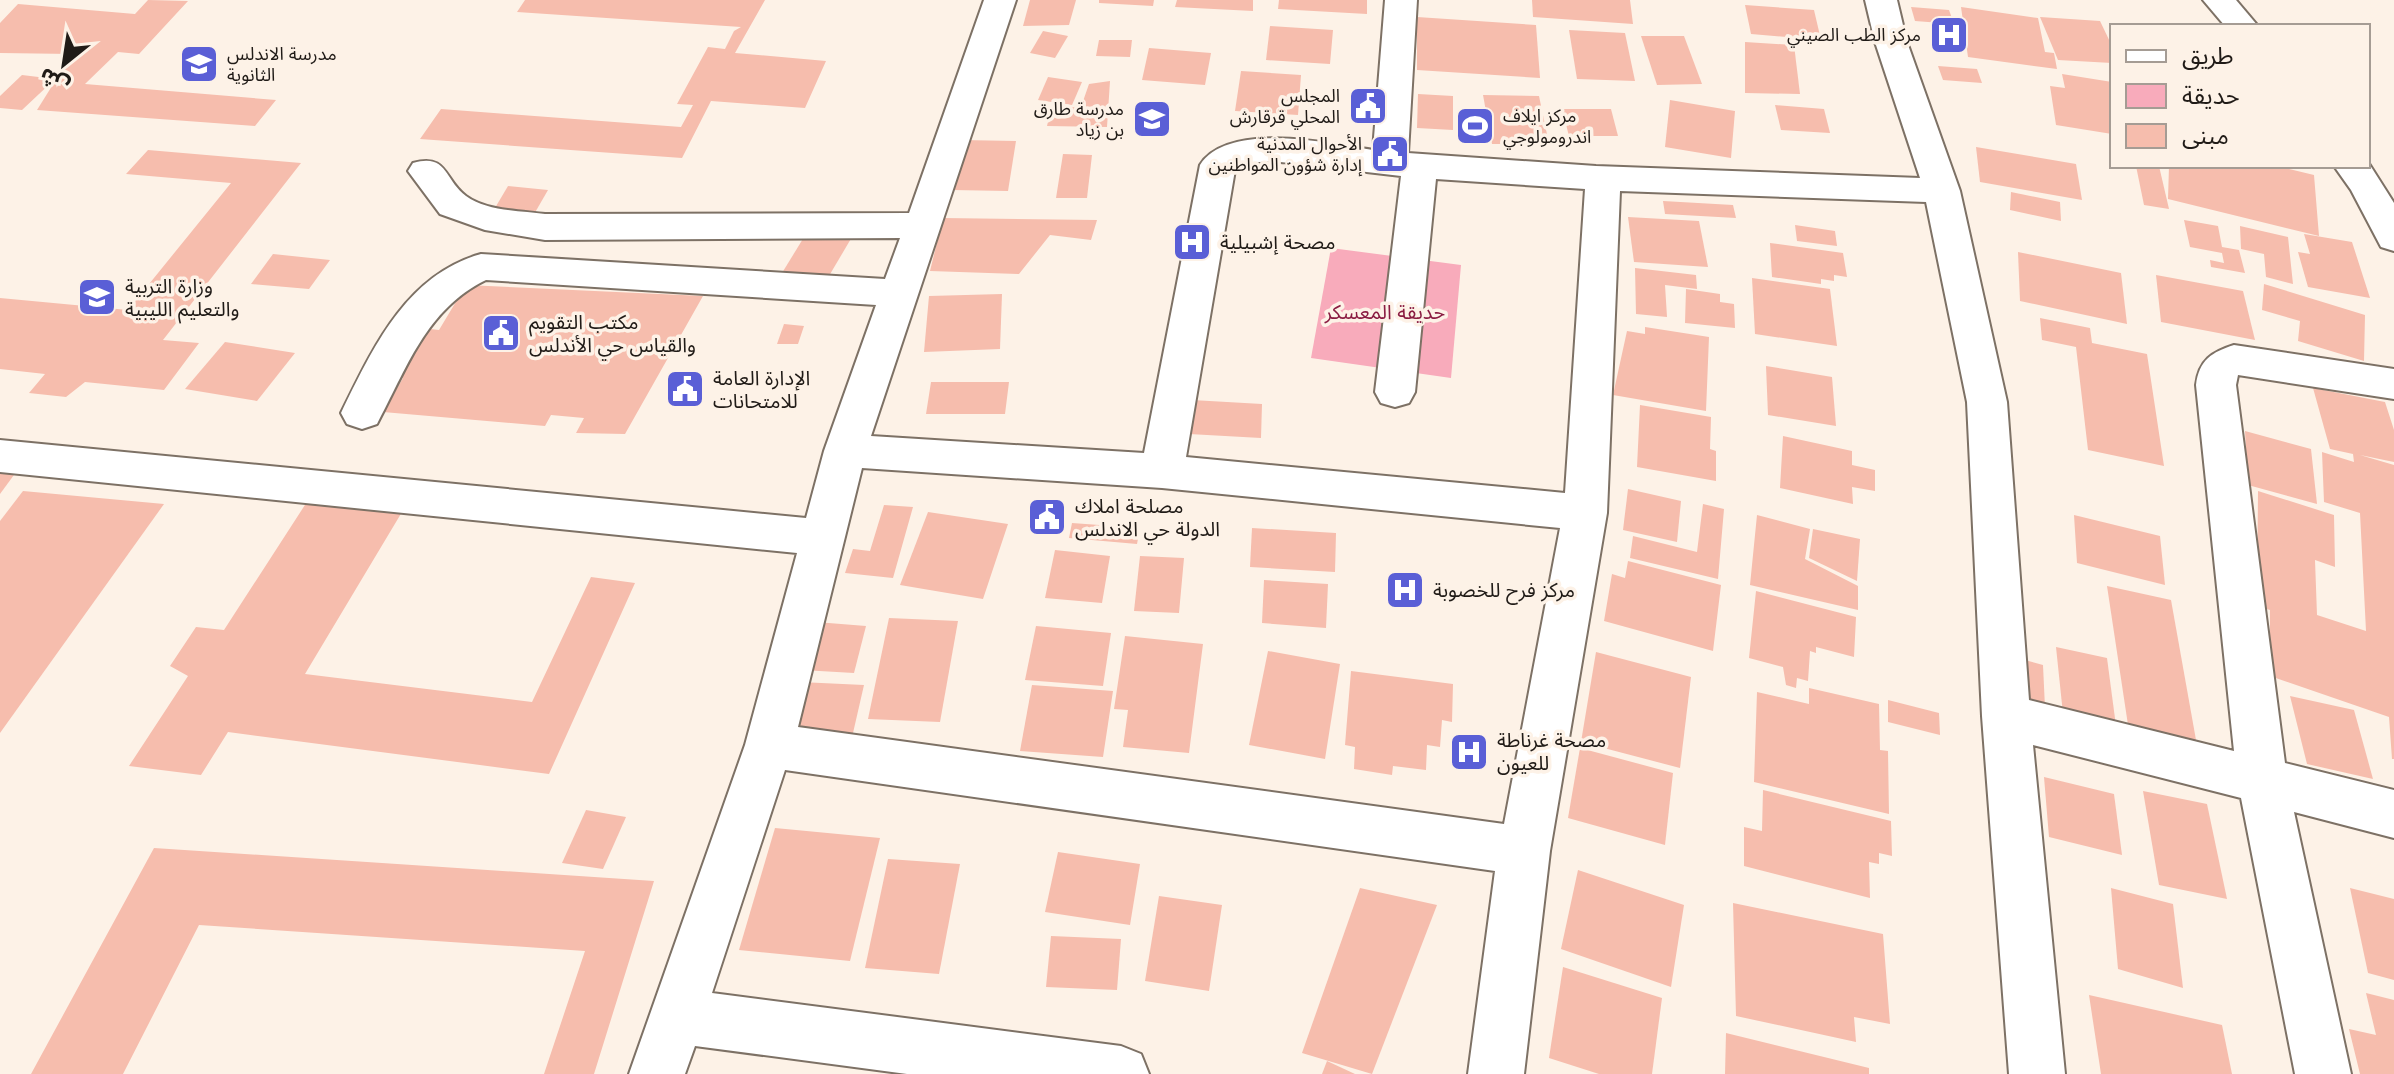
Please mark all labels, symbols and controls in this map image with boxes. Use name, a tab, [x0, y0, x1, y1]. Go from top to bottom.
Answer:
hospital icon: مركز الطب الصيني	[1928, 14, 1970, 56]
north arrow	[24, 24, 104, 104]
legend	[2110, 24, 2370, 168]
place label: مركز الطب الصيني	[1787, 25, 1921, 48]
text: طريق	[2182, 42, 2234, 71]
school or university icon: مدرسة الاندلس الثانوية	[178, 43, 220, 85]
place label: مدرسة الاندلس الثانوية	[227, 44, 337, 86]
text: ش	[35, 63, 74, 99]
text: حديقة	[2182, 82, 2240, 109]
public building icon: المجلس المحلي قرقارش	[1347, 85, 1389, 127]
place label: المجلس المحلي قرقارش	[1230, 86, 1340, 130]
school or university icon: مدرسة طارق بن زياد	[1131, 98, 1173, 140]
place label: مدرسة طارق بن زياد	[1034, 99, 1124, 141]
sports icon: مركز ايلاف اندرومولوجي	[1454, 105, 1496, 147]
place label: مركز ايلاف اندرومولوجي	[1503, 106, 1591, 150]
text: مبنى	[2182, 122, 2229, 149]
public building icon: الأحوال المدنية إدارة شؤون المواطنين	[1369, 133, 1411, 175]
place label: الأحوال المدنية إدارة شؤون المواطنين	[1208, 134, 1362, 177]
hospital icon: مصحة إشبيلية	[1171, 221, 1213, 263]
place label: مصحة إشبيلية	[1220, 231, 1335, 255]
place label: وزارة التربية والتعليم الليبية	[125, 275, 240, 324]
school or university icon: وزارة التربية والتعليم الليبية	[76, 276, 118, 318]
park label: حديقة المعسكر	[1324, 301, 1445, 324]
place label: مكتب التقويم والقياس حي الأندلس	[529, 311, 696, 361]
public building icon: مكتب التقويم والقياس حي الأندلس	[480, 312, 522, 354]
place label: الإدارة العامة للامتحانات	[713, 367, 810, 412]
public building icon: الإدارة العامة للامتحانات	[664, 368, 706, 410]
place label: مصلحة املاك الدولة حي الاندلس	[1075, 495, 1220, 545]
public building icon: مصلحة املاك الدولة حي الاندلس	[1026, 496, 1068, 538]
hospital icon: مركز فرح للخصوبة	[1384, 569, 1426, 611]
place label: مركز فرح للخصوبة	[1433, 579, 1575, 605]
place label: مصحة غرناطة للعيون	[1497, 729, 1606, 775]
hospital icon: مصحة غرناطة للعيون	[1448, 731, 1490, 773]

